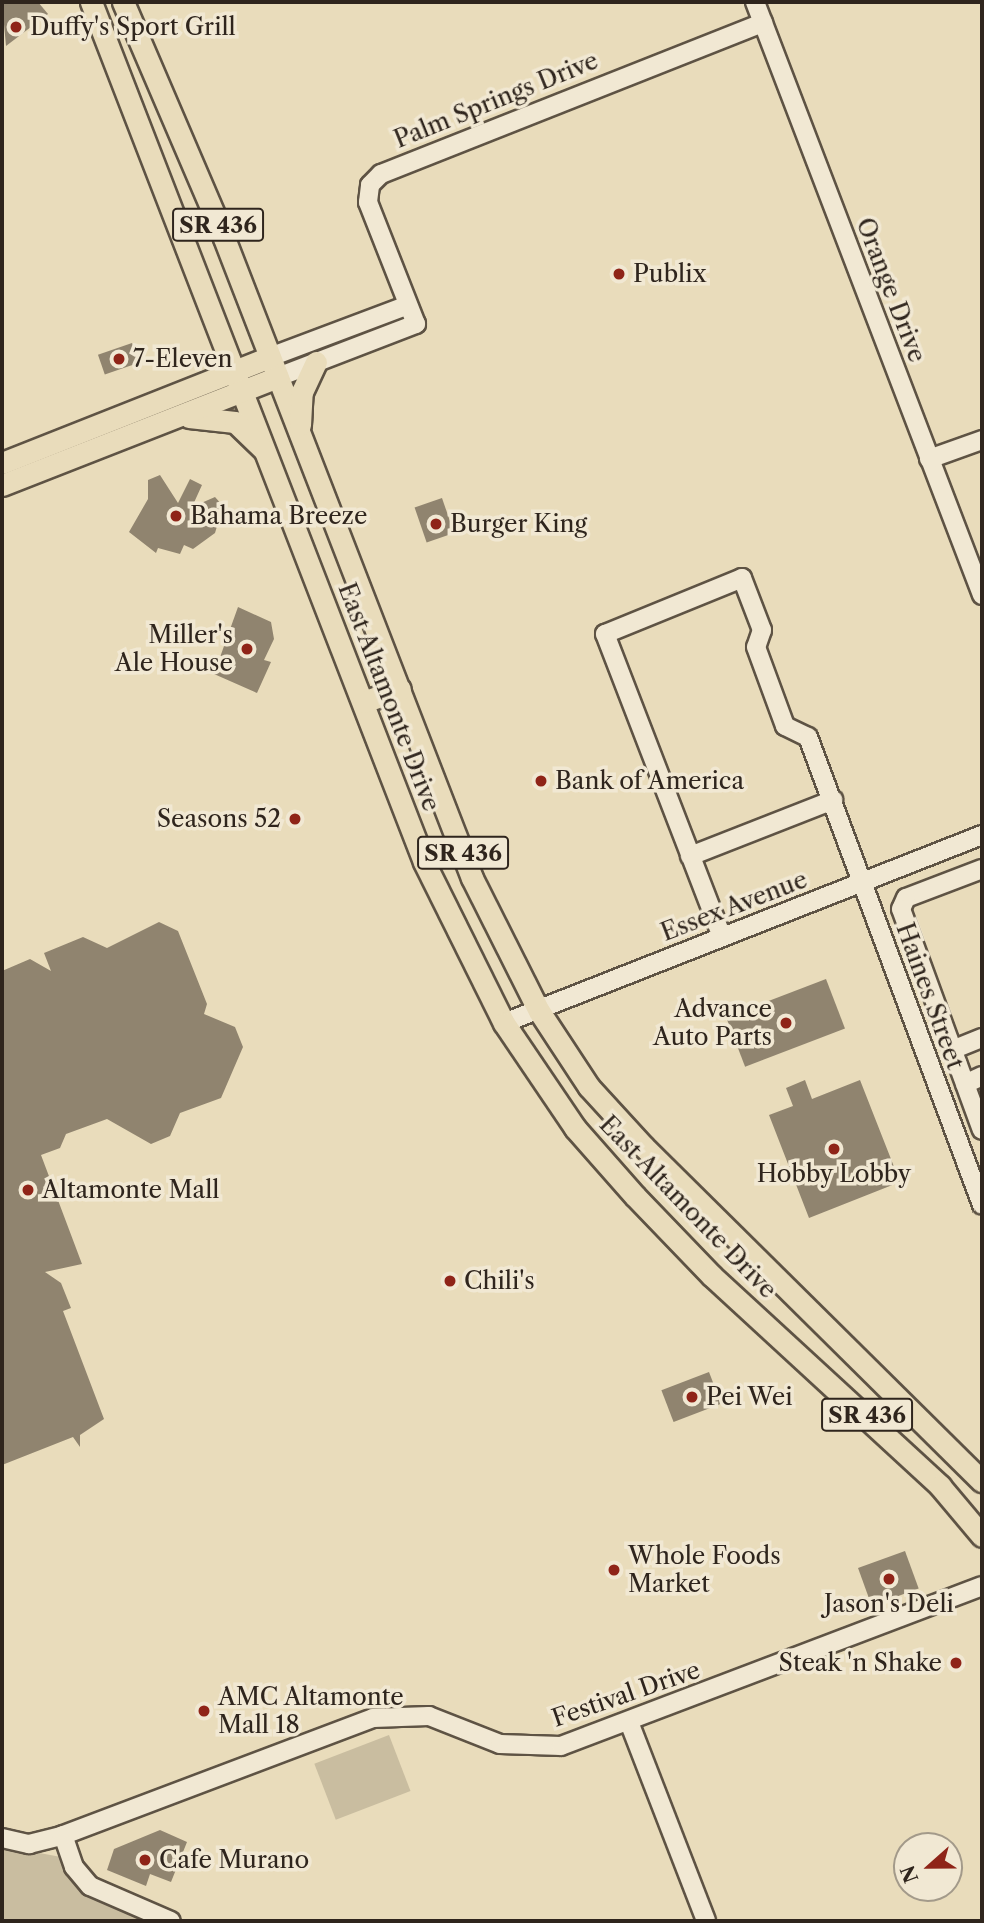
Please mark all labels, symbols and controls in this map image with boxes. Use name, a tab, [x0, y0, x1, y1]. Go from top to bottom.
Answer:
place label: Duffy's Sport Grill	[30, 13, 236, 41]
marker: Duffy's Sport Grill	[8, 19, 24, 35]
street label: Palm Springs Drive	[390, 46, 602, 154]
road number: SR 436	[171, 206, 265, 244]
street label: Orange Drive	[850, 214, 932, 366]
place label: Publix	[633, 260, 707, 288]
marker: Publix	[611, 266, 627, 282]
place label: 7-Eleven	[133, 345, 232, 373]
marker: 7-Eleven	[111, 351, 127, 367]
place label: Bahama Breeze	[190, 502, 368, 530]
marker: Bahama Breeze	[168, 508, 184, 524]
place label: Burger King	[450, 510, 588, 538]
marker: Burger King	[428, 516, 444, 532]
street label: East Altamonte Drive	[332, 578, 446, 816]
place label: Miller's Ale House	[115, 621, 233, 677]
marker: Miller's Ale House	[239, 641, 255, 657]
place label: Bank of America	[555, 767, 746, 795]
marker: Bank of America	[533, 773, 549, 789]
place label: Seasons 52	[157, 805, 281, 833]
marker: Seasons 52	[287, 811, 303, 827]
road number: SR 436	[416, 834, 510, 873]
street label: Essex Avenue	[656, 865, 812, 947]
street label: Haines Street	[890, 919, 970, 1073]
place label: Advance Auto Parts	[653, 995, 772, 1051]
marker: Advance Auto Parts	[778, 1015, 794, 1031]
street label: East Altamonte Drive	[593, 1110, 783, 1304]
marker: Hobby Lobby	[826, 1141, 842, 1157]
place label: Hobby Lobby	[756, 1160, 912, 1188]
place label: Altamonte Mall	[42, 1176, 219, 1204]
marker: Altamonte Mall	[20, 1182, 36, 1198]
place label: Chili's	[464, 1267, 535, 1295]
marker: Chili's	[442, 1273, 458, 1289]
place label: Pei Wei	[706, 1383, 793, 1411]
marker: Pei Wei	[684, 1389, 700, 1405]
road number: SR 436	[820, 1396, 914, 1434]
place label: Whole Foods Market	[628, 1542, 781, 1598]
marker: Whole Foods Market	[606, 1562, 622, 1578]
marker: Jason's Deli	[881, 1571, 897, 1587]
place label: Jason's Deli	[824, 1590, 954, 1618]
place label: Steak 'n Shake	[778, 1649, 942, 1677]
street label: Festival Drive	[548, 1655, 704, 1733]
marker: Steak 'n Shake	[948, 1655, 964, 1671]
place label: AMC Altamonte Mall 18	[218, 1683, 405, 1739]
marker: AMC Altamonte Mall 18	[196, 1703, 212, 1719]
north arrow	[893, 1832, 963, 1902]
place label: Cafe Murano	[159, 1846, 309, 1874]
marker: Cafe Murano	[137, 1852, 153, 1868]
text: N	[896, 1862, 923, 1886]

